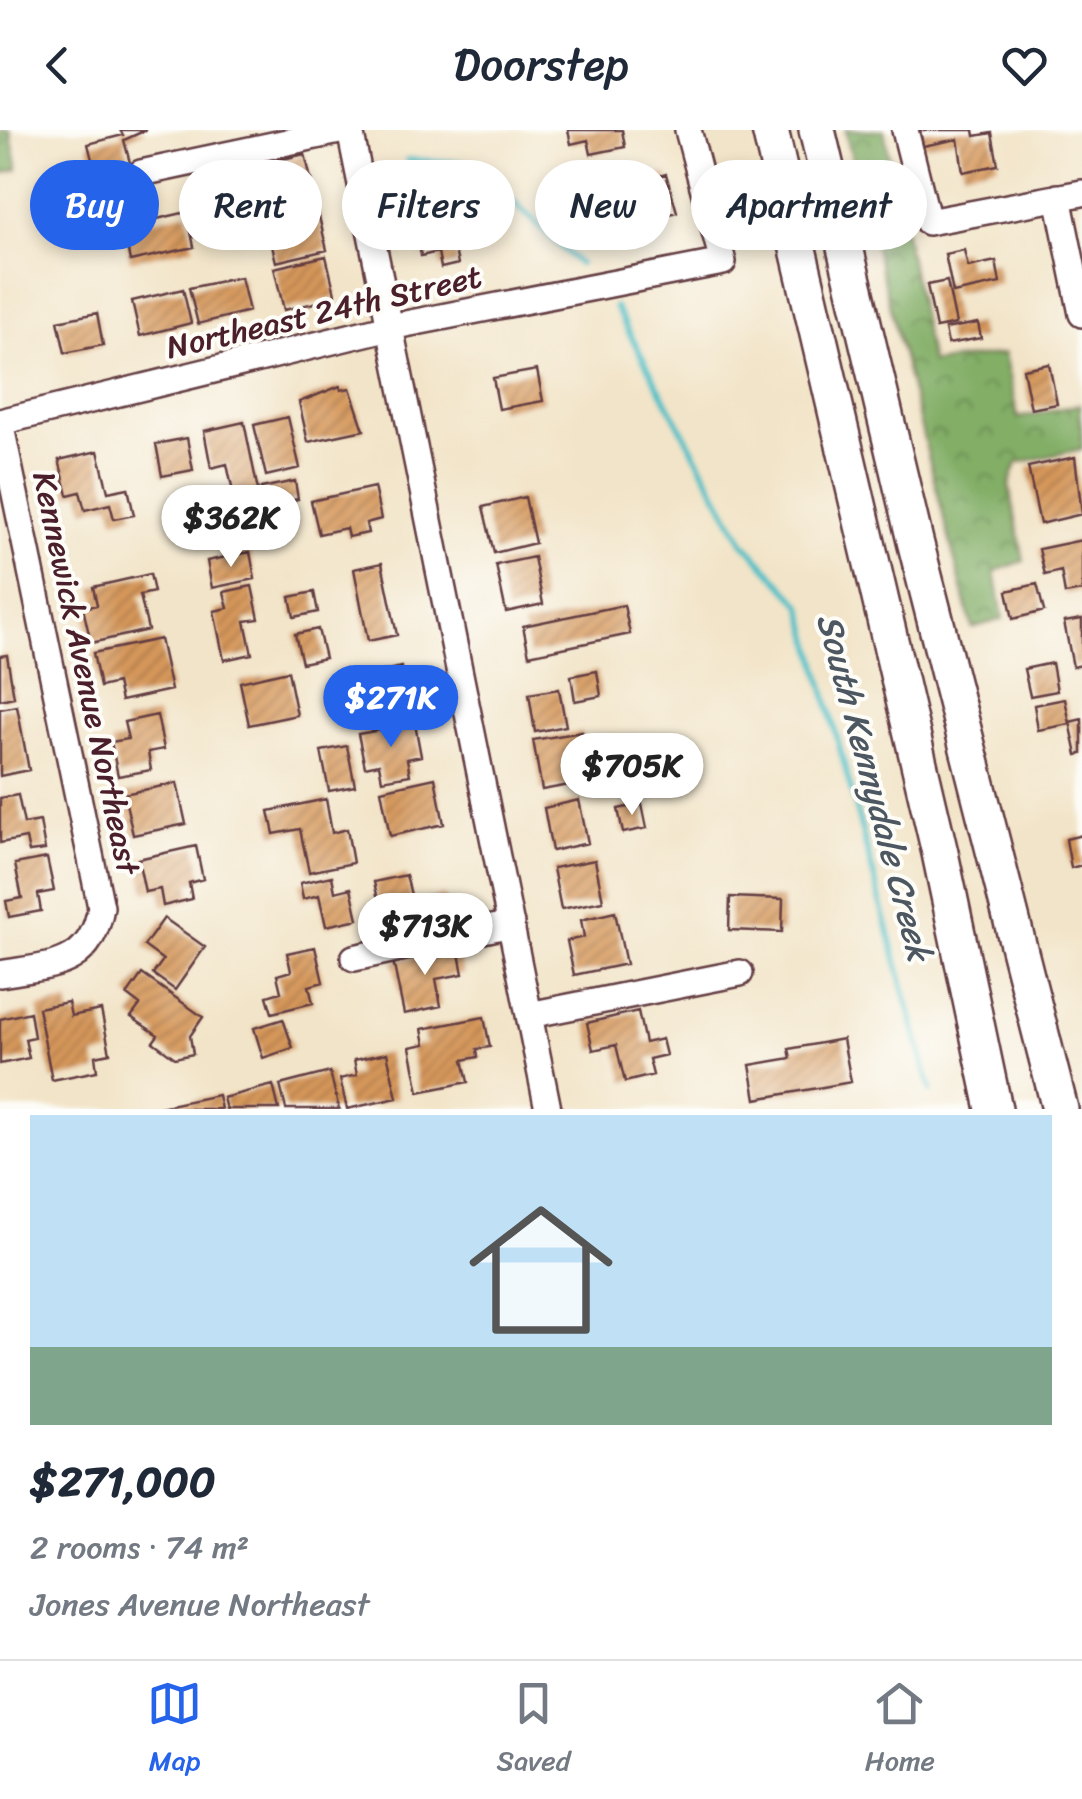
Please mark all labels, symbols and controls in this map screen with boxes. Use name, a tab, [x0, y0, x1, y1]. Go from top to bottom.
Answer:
text: Doorstep	[453, 25, 629, 105]
icon: back	[30, 38, 85, 93]
icon: heart	[997, 38, 1052, 93]
chip: Buy	[30, 160, 159, 250]
chip: Rent	[179, 160, 322, 250]
chip: Filters	[342, 160, 515, 250]
chip: New	[535, 160, 671, 250]
chip: Apartment	[691, 160, 927, 250]
street label: Northeast 24th Street	[161, 248, 487, 376]
street label: Kennewick Avenue Northeast	[15, 466, 157, 881]
pin: $362K	[161, 485, 301, 570]
text: $362K	[183, 489, 279, 546]
water label: South Kennydale Creek	[799, 606, 952, 970]
pin: $271K	[321, 665, 461, 750]
text: $271K	[345, 669, 437, 726]
pin: $705K	[562, 733, 702, 818]
text: $705K	[582, 737, 682, 794]
pin: $713K	[355, 893, 495, 978]
text: $713K	[380, 897, 470, 954]
icon: home	[451, 1180, 631, 1360]
text: $271,000	[30, 1445, 215, 1519]
text: 2 rooms · 74 m²	[30, 1519, 249, 1576]
text: Jones Avenue Northeast	[30, 1576, 369, 1633]
tab: Map	[147, 1676, 202, 1785]
tab: Saved	[497, 1676, 570, 1785]
tab: Home	[865, 1676, 935, 1785]

